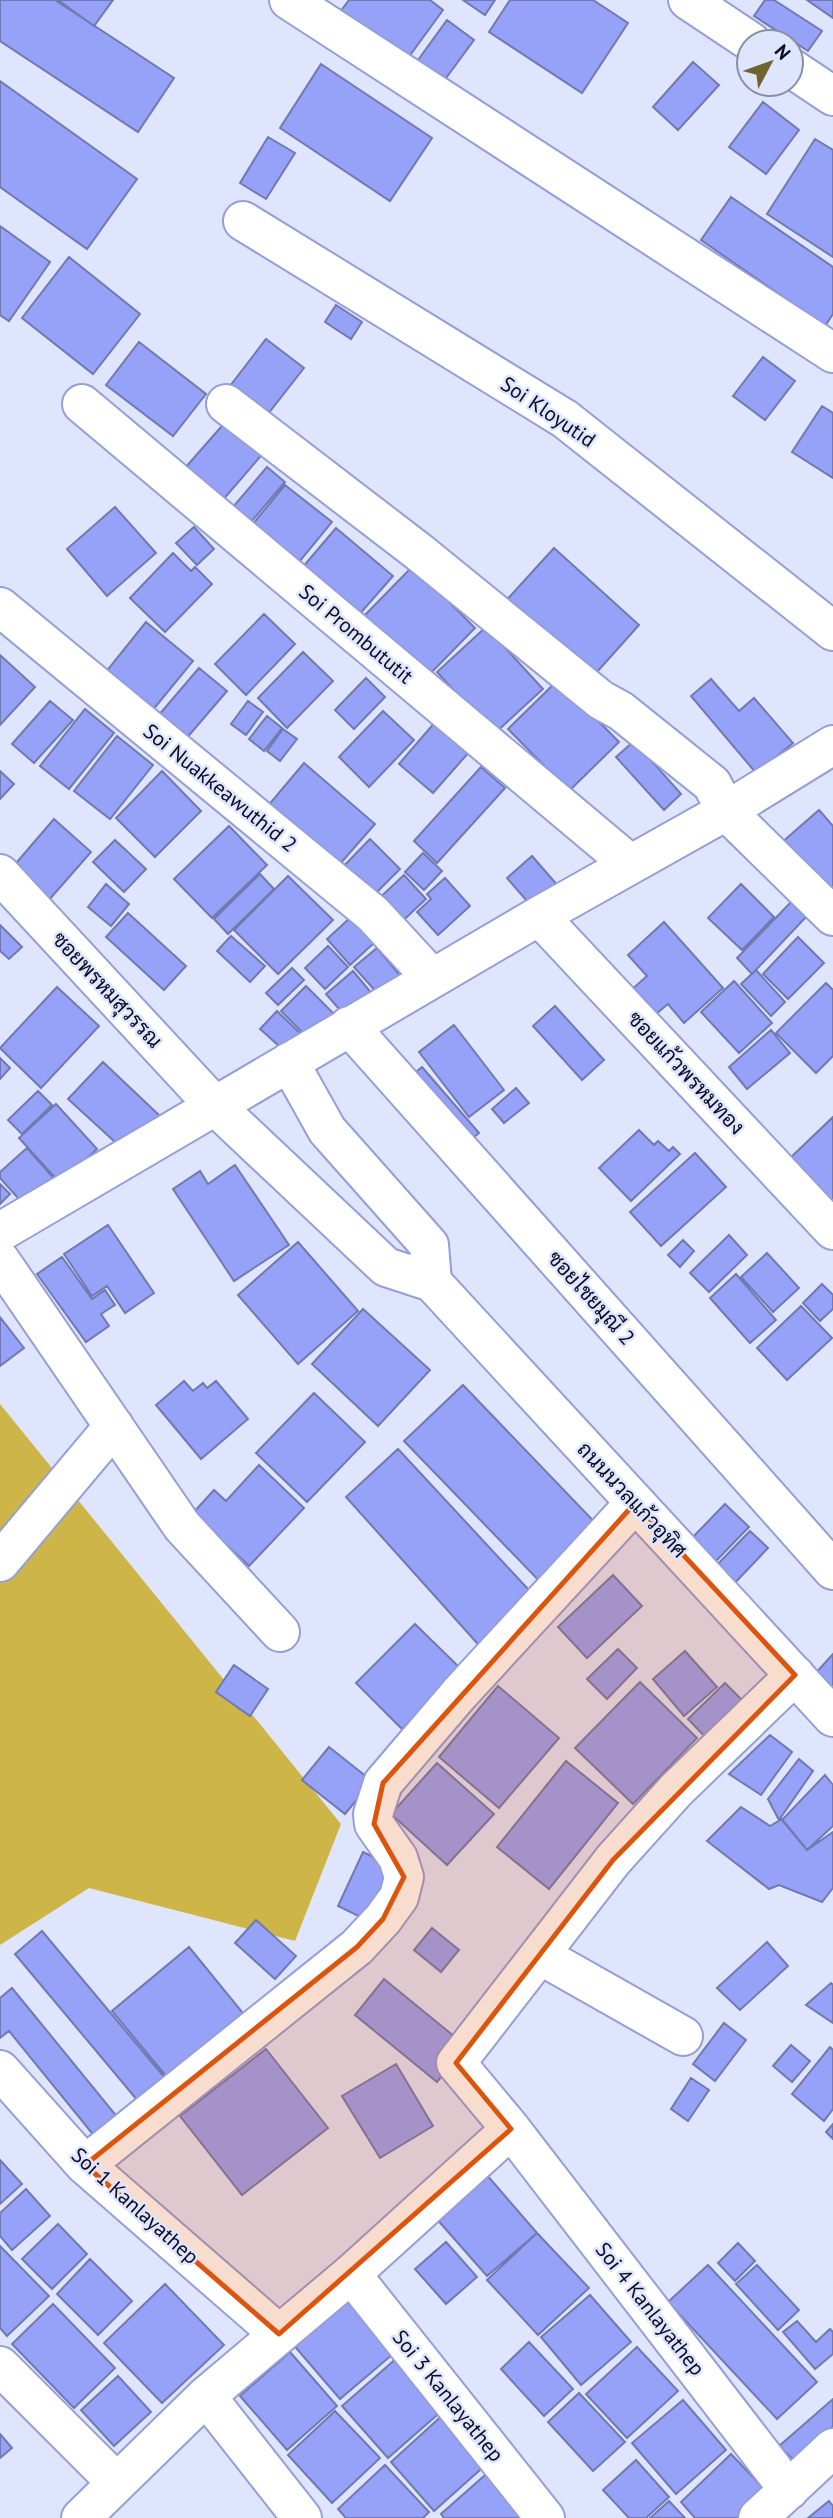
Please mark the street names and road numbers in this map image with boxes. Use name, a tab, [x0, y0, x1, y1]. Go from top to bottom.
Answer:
street label: Soi Kloyutid	[496, 370, 601, 453]
street label: Soi Prombututit	[294, 578, 419, 689]
street label: Soi Nuakkeawuthid 2	[138, 717, 303, 858]
street label: ซอยพรหมสุวรรณ	[46, 926, 168, 1054]
street label: ซอยแก้วพรหมทอง	[622, 1005, 751, 1140]
street label: ซอยไชยมุณี 2	[541, 1245, 641, 1351]
street label: ถนนนวลแก้วอุทิศ	[571, 1436, 693, 1564]
street label: Soi 1 Kanlayathep	[66, 2141, 205, 2270]
street label: Soi 4 Kanlayathep	[590, 2236, 711, 2381]
street label: Soi 3 Kanlayathep	[387, 2324, 510, 2467]

